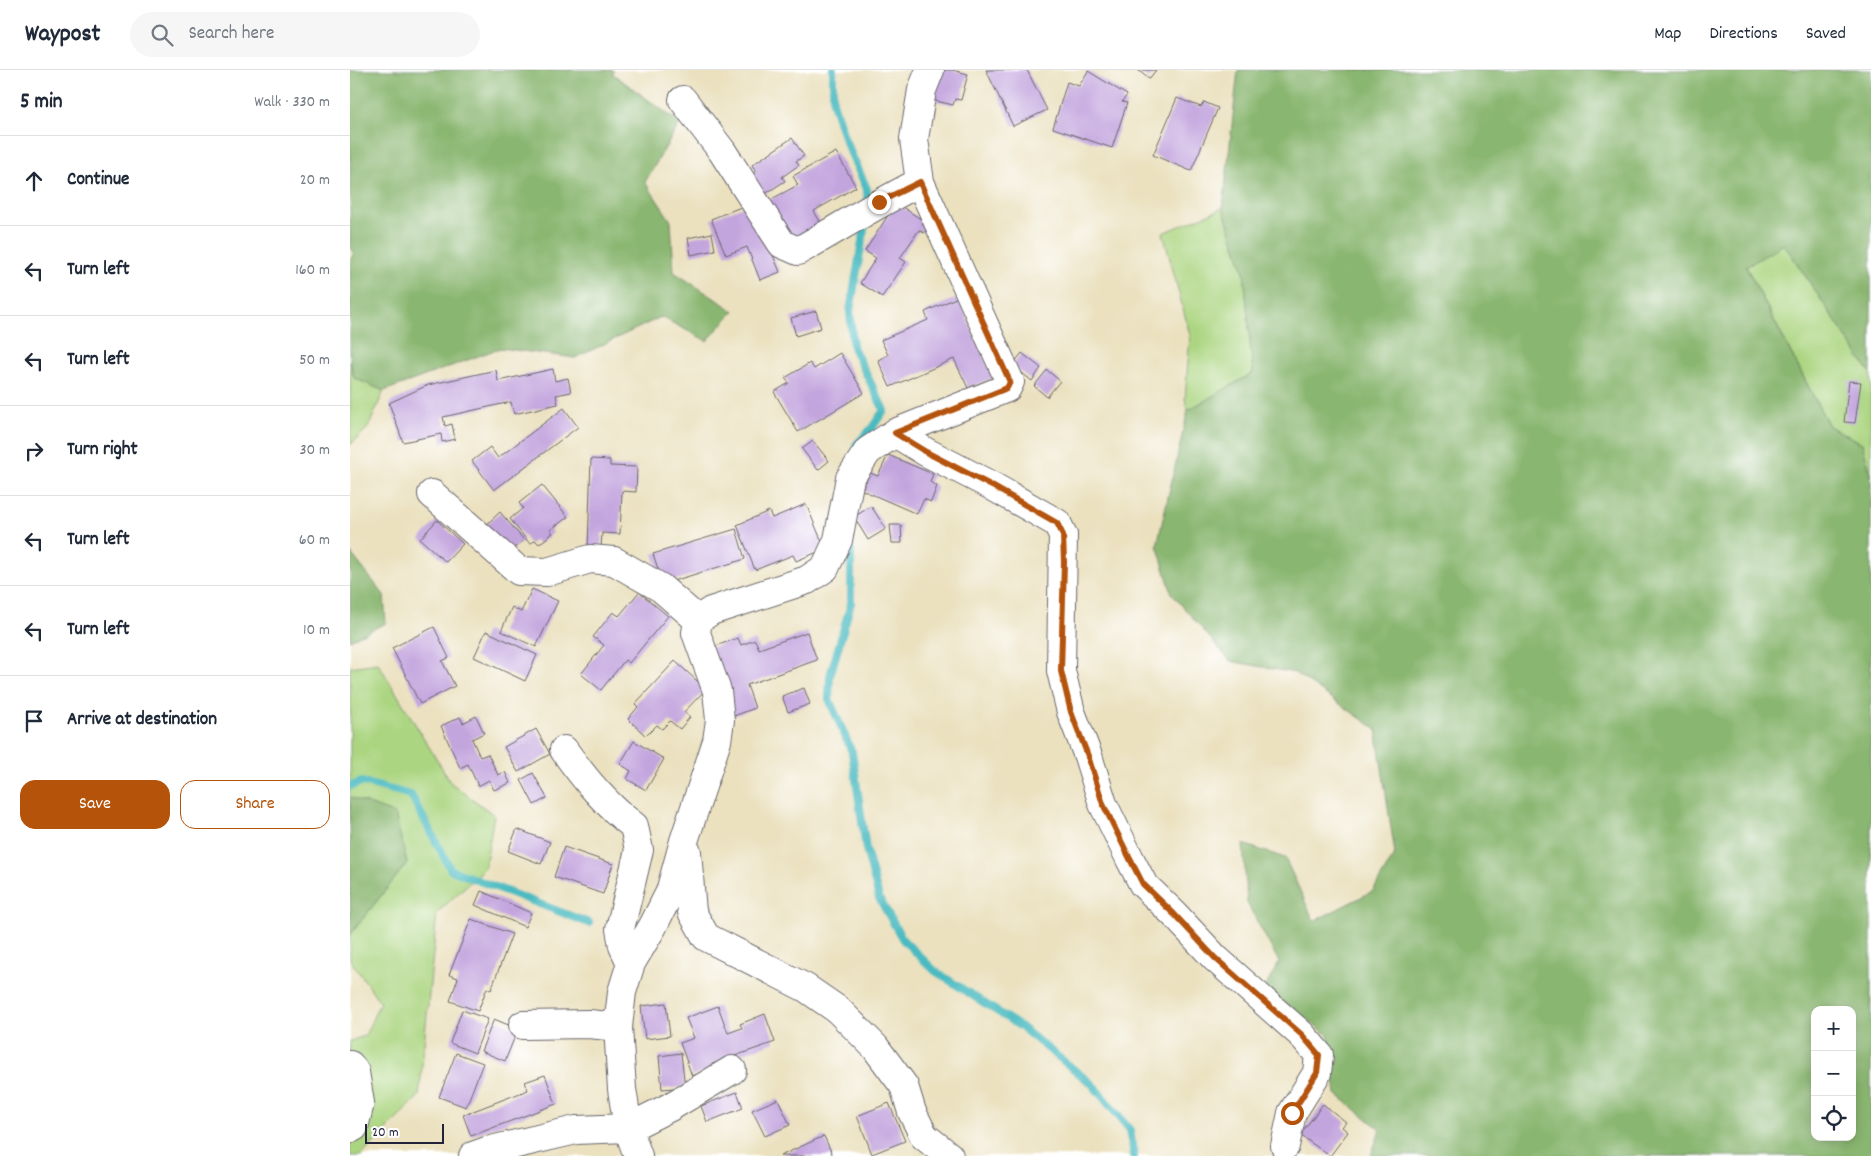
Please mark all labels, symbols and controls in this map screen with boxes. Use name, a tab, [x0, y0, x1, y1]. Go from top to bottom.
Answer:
search box	[130, 12, 480, 57]
text: Waypost	[25, 18, 100, 52]
icon: search	[148, 21, 176, 49]
text: Search here	[188, 21, 274, 48]
text: Map	[1654, 22, 1681, 47]
text: Directions	[1709, 22, 1778, 47]
text: Saved	[1806, 22, 1846, 47]
text: 5 min	[20, 88, 63, 118]
text: Walk · 330 m	[254, 91, 330, 114]
icon: ahead	[20, 167, 48, 195]
text: Continue	[67, 167, 129, 194]
text: 20 m	[300, 169, 330, 192]
route end	[868, 191, 891, 214]
icon: left	[20, 257, 48, 285]
text: Turn left	[67, 257, 130, 284]
text: 160 m	[295, 259, 330, 282]
icon: left	[20, 347, 48, 375]
text: Turn left	[67, 347, 130, 374]
text: 50 m	[299, 349, 330, 372]
icon: right	[20, 437, 48, 465]
text: Turn right	[67, 437, 138, 464]
text: 30 m	[300, 439, 330, 462]
icon: left	[20, 527, 48, 555]
text: Turn left	[67, 527, 130, 554]
text: 60 m	[299, 529, 330, 552]
icon: left	[20, 617, 48, 645]
text: Turn left	[67, 617, 130, 644]
text: 10 m	[303, 619, 330, 642]
icon: arrive	[20, 707, 48, 735]
text: Arrive at destination	[67, 707, 217, 734]
button: Save	[20, 780, 170, 829]
button: Share	[180, 780, 330, 829]
map controls	[1811, 1006, 1856, 1141]
button: +	[1811, 1006, 1856, 1051]
button: −	[1811, 1051, 1856, 1096]
button: locate	[1811, 1096, 1856, 1141]
route start	[1281, 1102, 1304, 1125]
scale bar	[365, 1121, 444, 1144]
text: 20 m	[372, 1123, 399, 1143]

